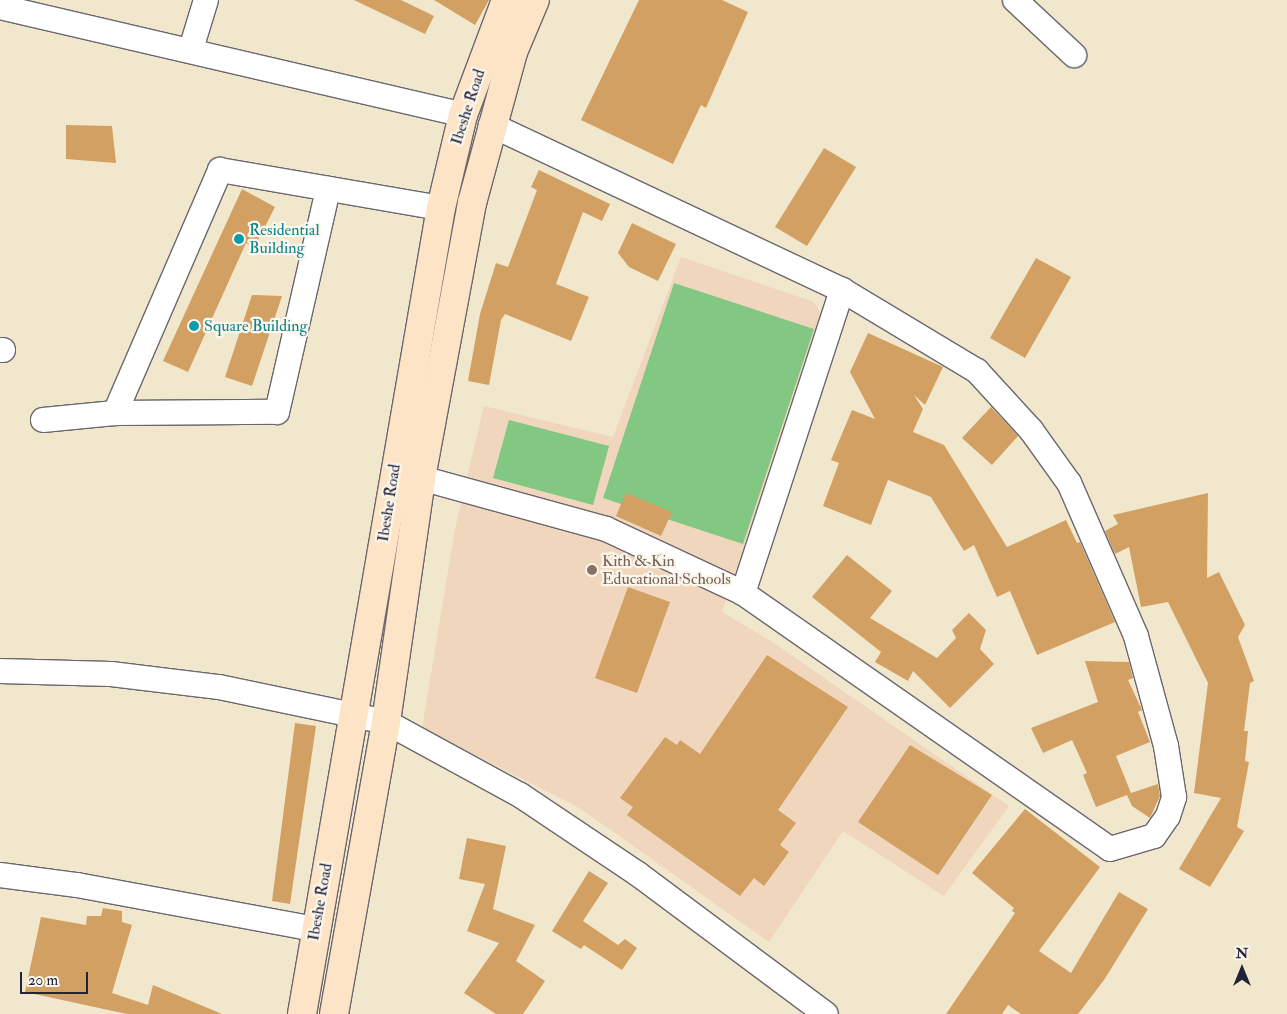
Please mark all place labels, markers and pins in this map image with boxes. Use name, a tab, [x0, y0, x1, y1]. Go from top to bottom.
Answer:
place label: Residential Building	[249, 220, 320, 258]
marker: Residential Building	[233, 233, 245, 245]
place label: Square Building	[204, 316, 307, 336]
marker: Square Building	[188, 320, 200, 332]
place label: Kith & Kin Educational Schools	[602, 551, 731, 589]
marker: Kith & Kin Educational Schools	[586, 564, 598, 576]

